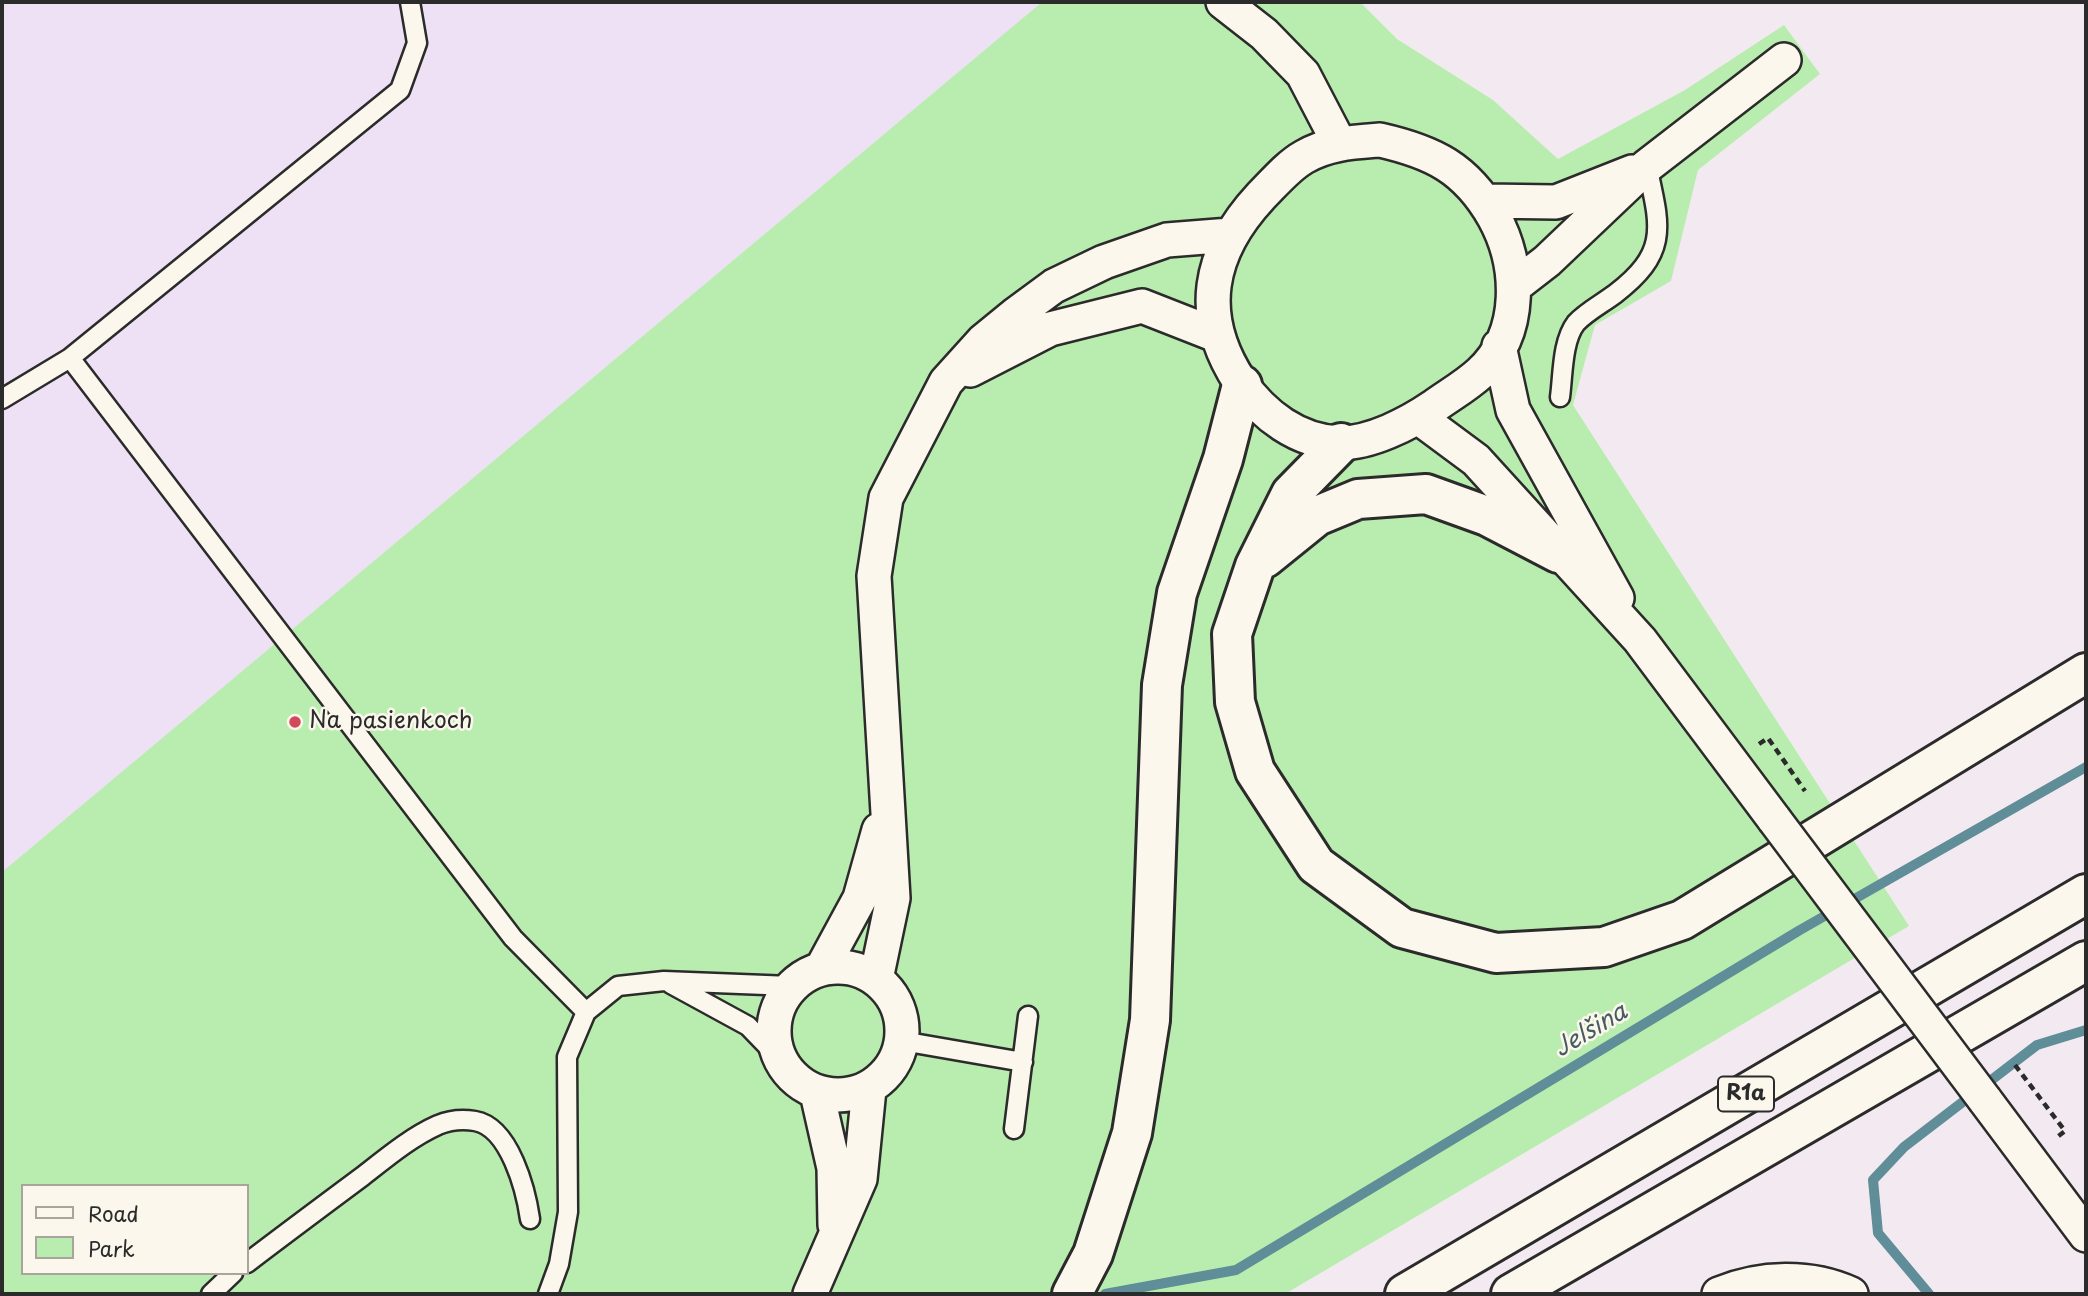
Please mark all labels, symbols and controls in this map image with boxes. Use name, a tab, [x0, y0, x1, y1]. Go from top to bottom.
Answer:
place label: Na pasienkoch	[309, 708, 473, 736]
marker: Na pasienkoch	[287, 714, 303, 730]
water label: Jelšina	[1549, 998, 1633, 1064]
road number: R1a	[1718, 1076, 1774, 1112]
legend	[21, 1184, 248, 1275]
text: Road	[88, 1197, 139, 1229]
text: Park	[88, 1232, 135, 1264]

